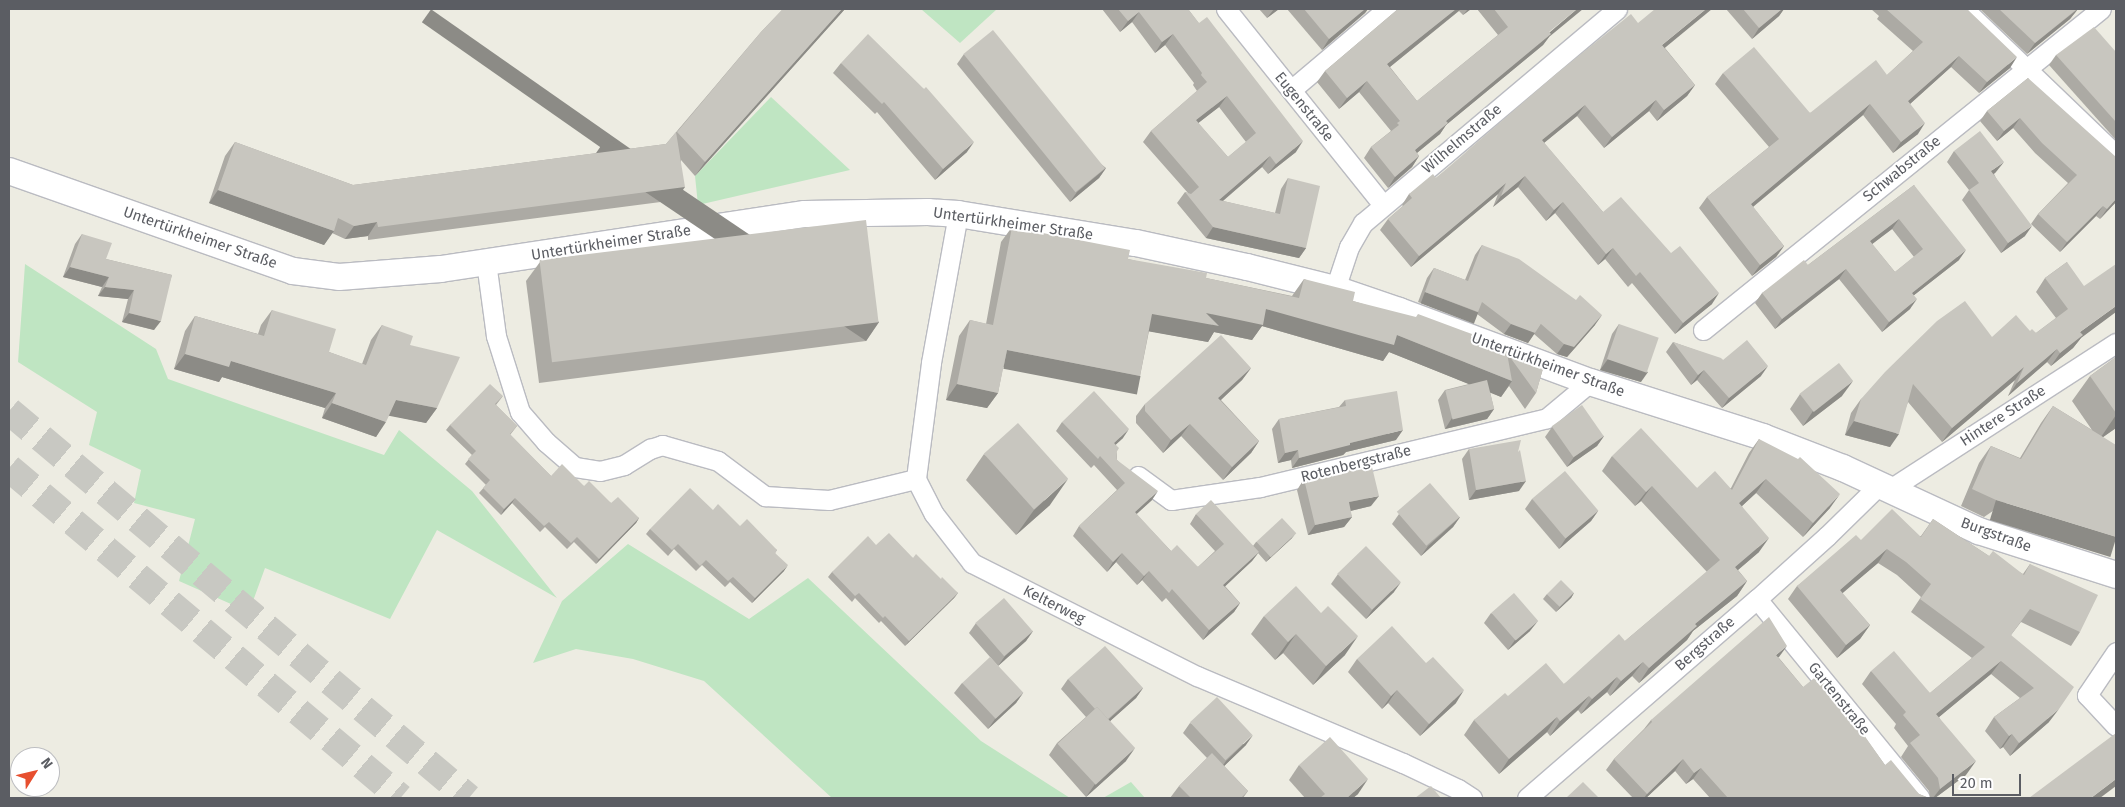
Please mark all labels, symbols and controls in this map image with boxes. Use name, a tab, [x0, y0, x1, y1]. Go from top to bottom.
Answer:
street label: Eugenstraße	[1271, 69, 1337, 145]
street label: Wilhelmstraße	[1419, 101, 1505, 177]
street label: Schwabstraße	[1860, 132, 1944, 206]
street label: Untertürkheimer Straße	[121, 203, 279, 273]
street label: Untertürkheimer Straße	[932, 204, 1094, 244]
street label: Untertürkheimer Straße	[530, 221, 692, 265]
street label: Untertürkheimer Straße	[1469, 329, 1627, 401]
street label: Hintere Straße	[1957, 382, 2049, 450]
street label: Rotenbergstraße	[1299, 442, 1413, 486]
street label: Burgstraße	[1958, 514, 2034, 556]
street label: Kelterweg	[1020, 582, 1088, 628]
street label: Bergstraße	[1671, 613, 1739, 675]
street label: Gartenstraße	[1804, 659, 1874, 739]
north arrow	[10, 747, 60, 797]
text: N	[37, 755, 56, 772]
scale bar	[1955, 764, 2024, 796]
text: 20 m	[1960, 774, 1993, 792]

